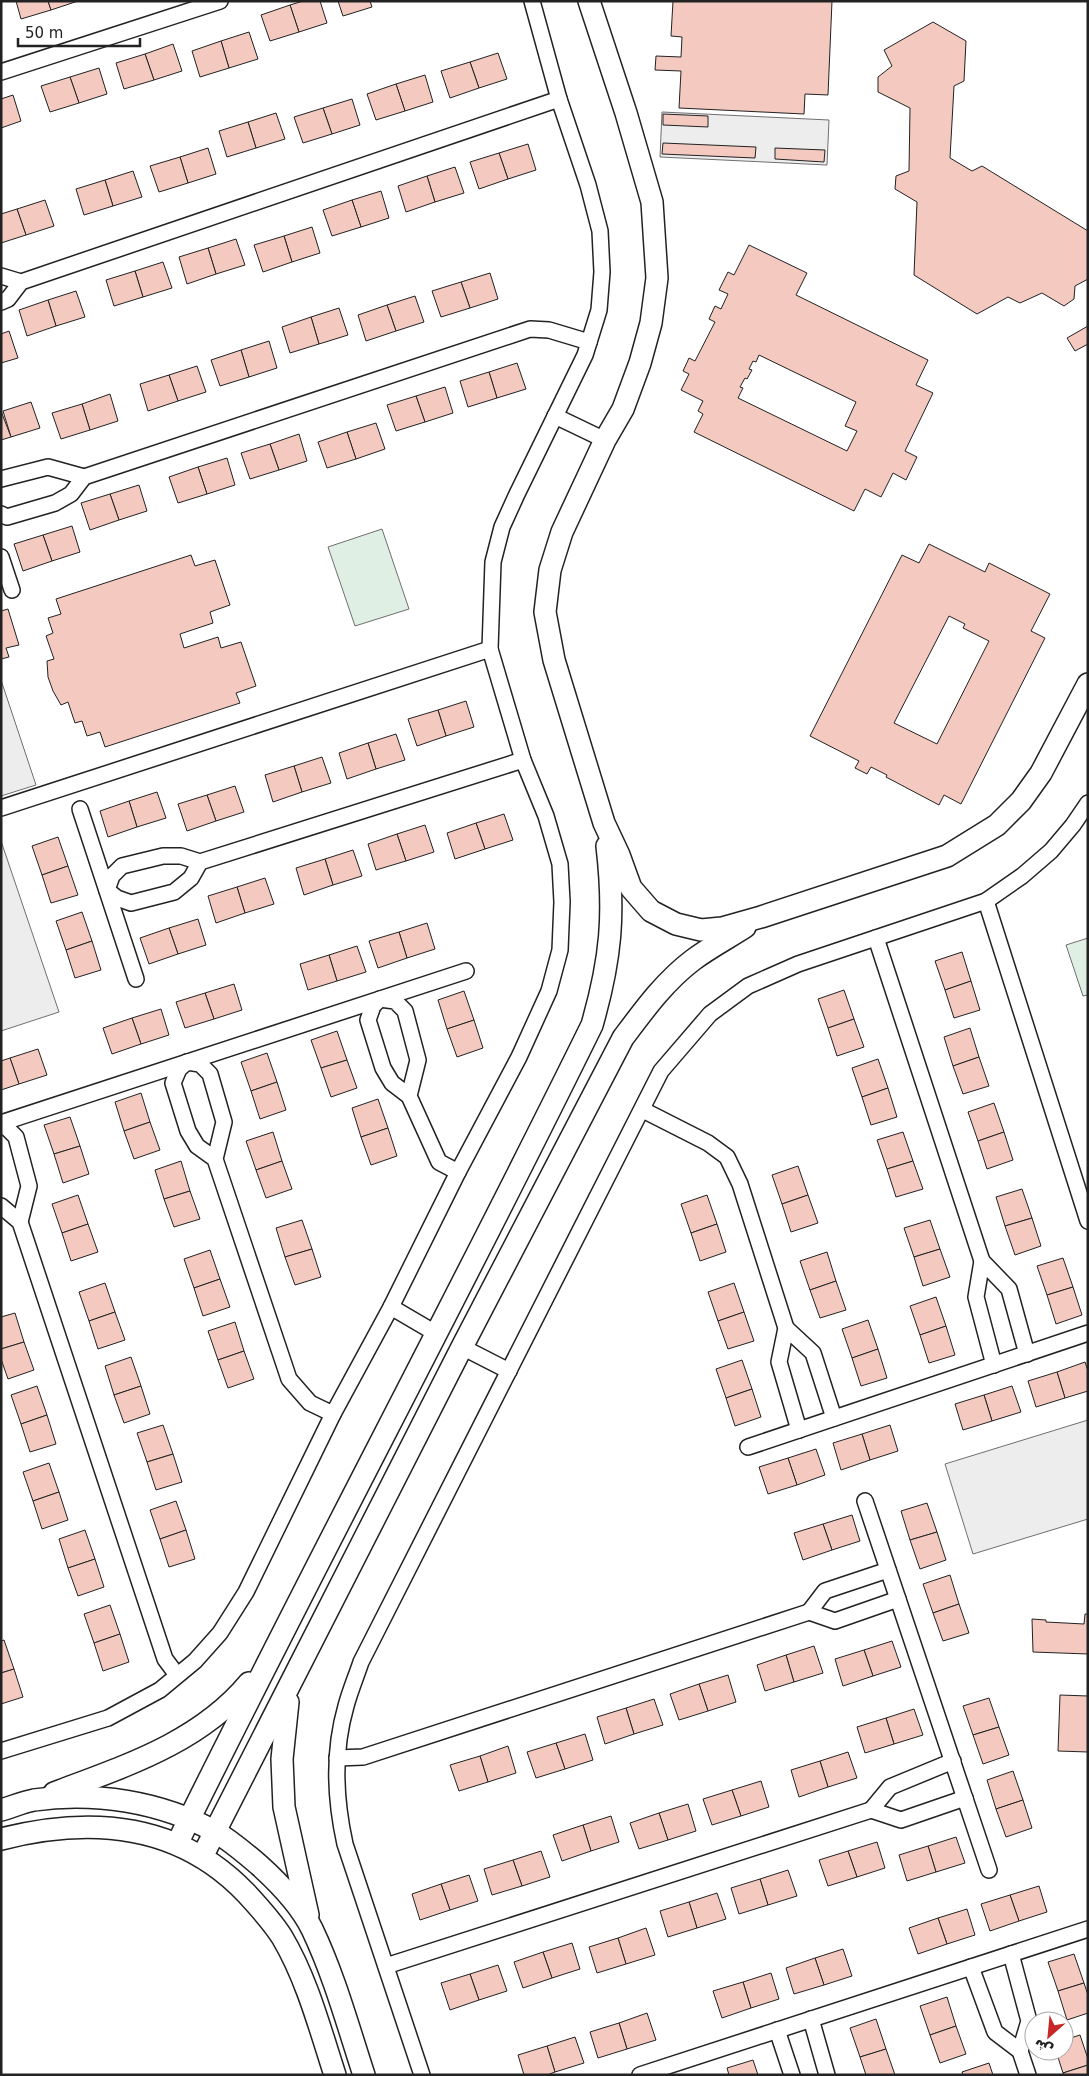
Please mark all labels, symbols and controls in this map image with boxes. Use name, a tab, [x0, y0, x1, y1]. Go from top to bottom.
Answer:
scale bar	[18, 15, 140, 47]
text: 50 m	[25, 24, 63, 42]
north arrow	[1024, 2011, 1074, 2061]
text: ش	[1031, 2036, 1055, 2059]

